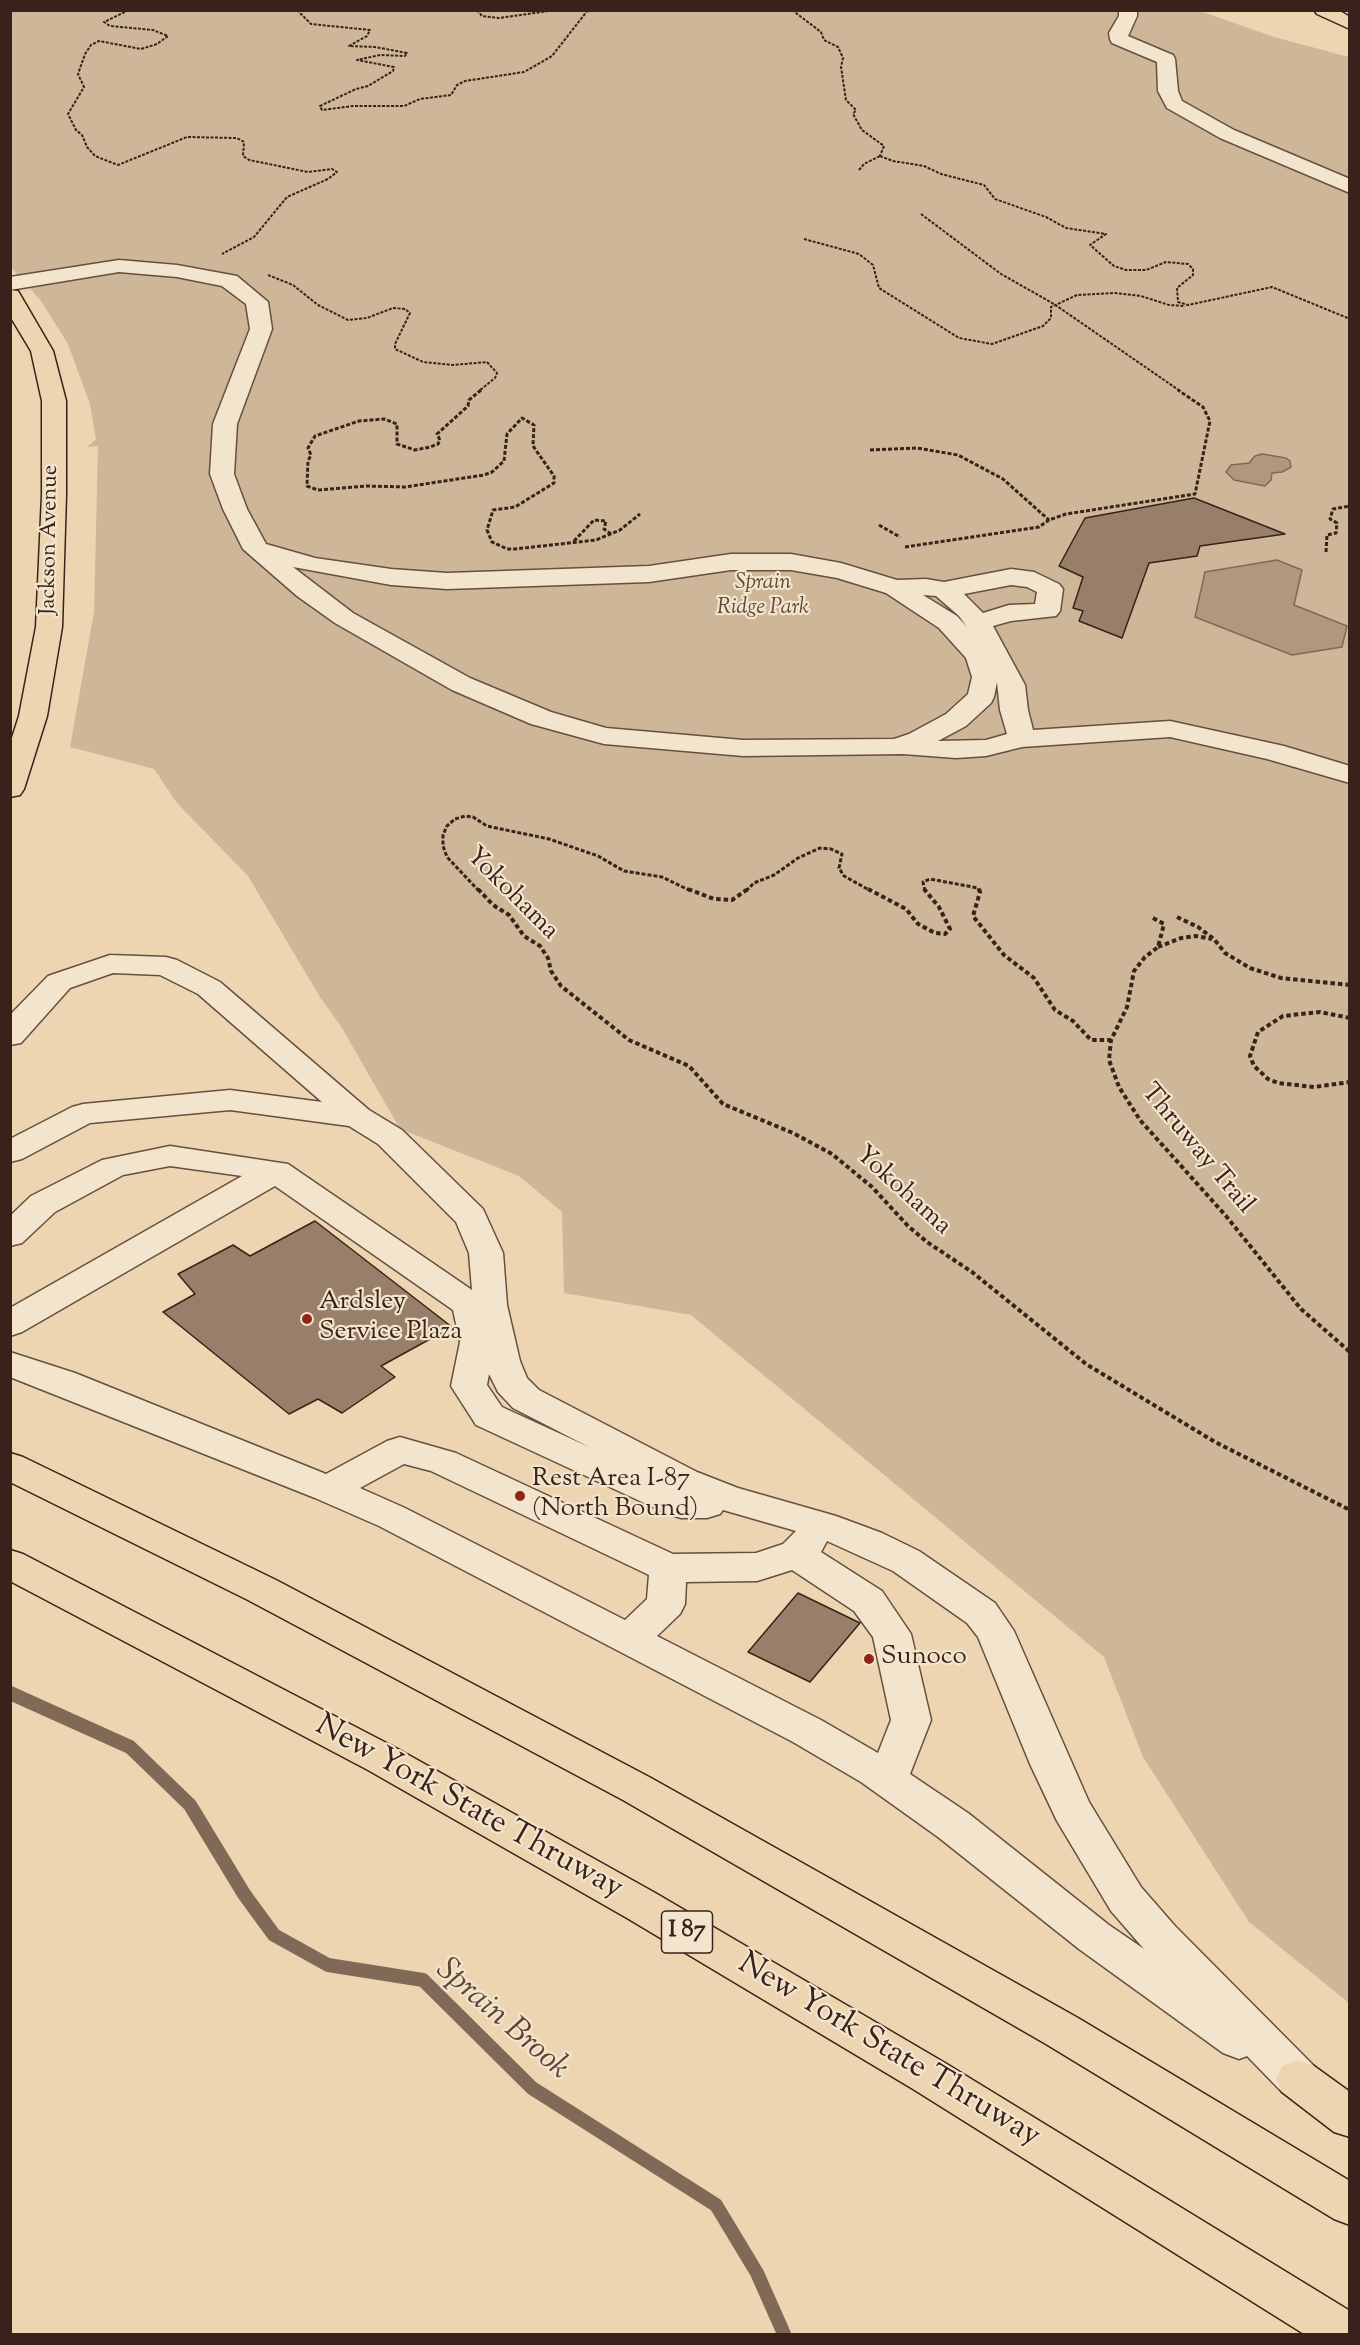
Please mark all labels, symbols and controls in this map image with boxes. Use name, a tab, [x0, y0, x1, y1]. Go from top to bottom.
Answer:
street label: Jackson Avenue	[36, 465, 66, 615]
park label: Sprain Ridge Park	[717, 571, 809, 622]
street label: Yokohama	[458, 842, 564, 948]
street label: Thruway Trail	[1133, 1079, 1259, 1221]
street label: Yokohama	[848, 1141, 956, 1243]
place label: Ardsley Service Plaza	[319, 1288, 462, 1350]
marker: Ardsley Service Plaza	[300, 1312, 314, 1326]
place label: Rest Area I-87 (North Bound)	[532, 1465, 698, 1526]
marker: Rest Area I-87 (North Bound)	[513, 1489, 527, 1503]
place label: Sunoco	[881, 1643, 967, 1675]
marker: Sunoco	[862, 1652, 876, 1666]
street label: New York State Thruway	[307, 1708, 629, 1910]
road number: I 87	[662, 1911, 712, 1953]
street label: New York State Thruway	[730, 1946, 1046, 2158]
water label: Sprain Brook	[426, 1952, 576, 2090]

